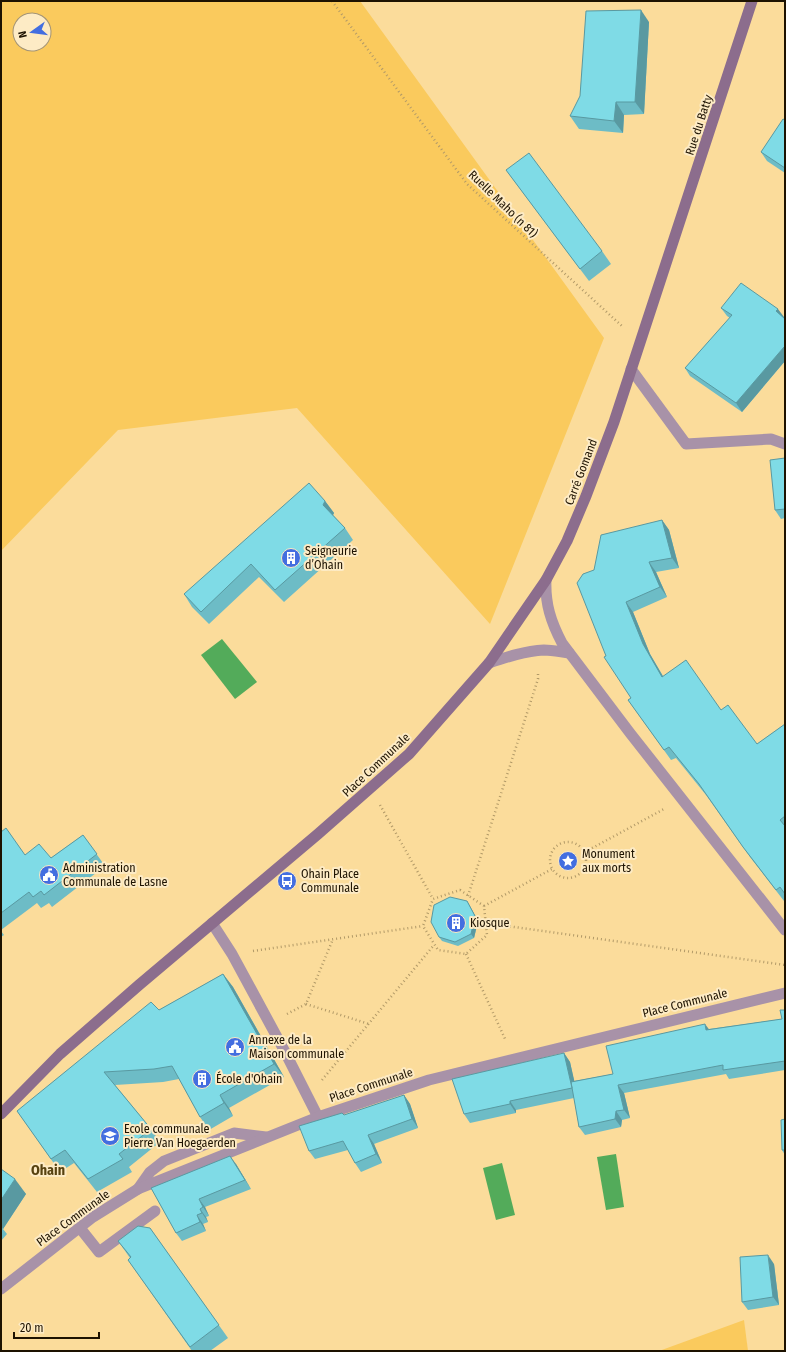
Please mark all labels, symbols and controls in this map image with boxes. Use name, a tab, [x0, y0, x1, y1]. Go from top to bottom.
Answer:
north arrow	[12, 12, 52, 52]
text: N	[16, 30, 30, 39]
street label: Rue du Batty	[683, 92, 716, 157]
street label: Ruelle Maho (n 81)	[466, 168, 541, 241]
street label: Carré Gomand	[562, 437, 600, 507]
place label: Seigneurie d’Ohain	[305, 544, 357, 572]
building icon: Seigneurie d’Ohain	[280, 547, 302, 569]
street label: Place Communale	[339, 730, 413, 800]
place label: Monument aux morts	[582, 847, 635, 875]
place icon: Monument aux morts	[557, 850, 579, 872]
place label: Administration Communale de Lasne	[63, 861, 167, 889]
public building icon: Administration Communale de Lasne	[38, 864, 60, 886]
place label: Ohain Place Communale	[301, 867, 359, 895]
bus stop icon: Ohain Place Communale	[276, 870, 298, 892]
building icon: Kiosque	[445, 912, 467, 934]
place label: Kiosque	[470, 916, 510, 930]
street label: Place Communale	[641, 986, 729, 1020]
place label: Annexe de la Maison communale	[249, 1033, 344, 1061]
public building icon: Annexe de la Maison communale	[224, 1036, 246, 1058]
street label: Place Communale	[328, 1065, 415, 1105]
building icon: École d'Ohain	[191, 1068, 213, 1090]
place label: École d'Ohain	[216, 1071, 282, 1086]
place label: Ecole communale Pierre Van Hoegaerden	[124, 1122, 236, 1150]
school or university icon: Ecole communale Pierre Van Hoegaerden	[99, 1125, 121, 1147]
district label: Ohain	[31, 1162, 65, 1179]
street label: Place Communale	[34, 1187, 112, 1249]
scale bar	[14, 1314, 99, 1340]
text: 20 m	[20, 1321, 44, 1335]

